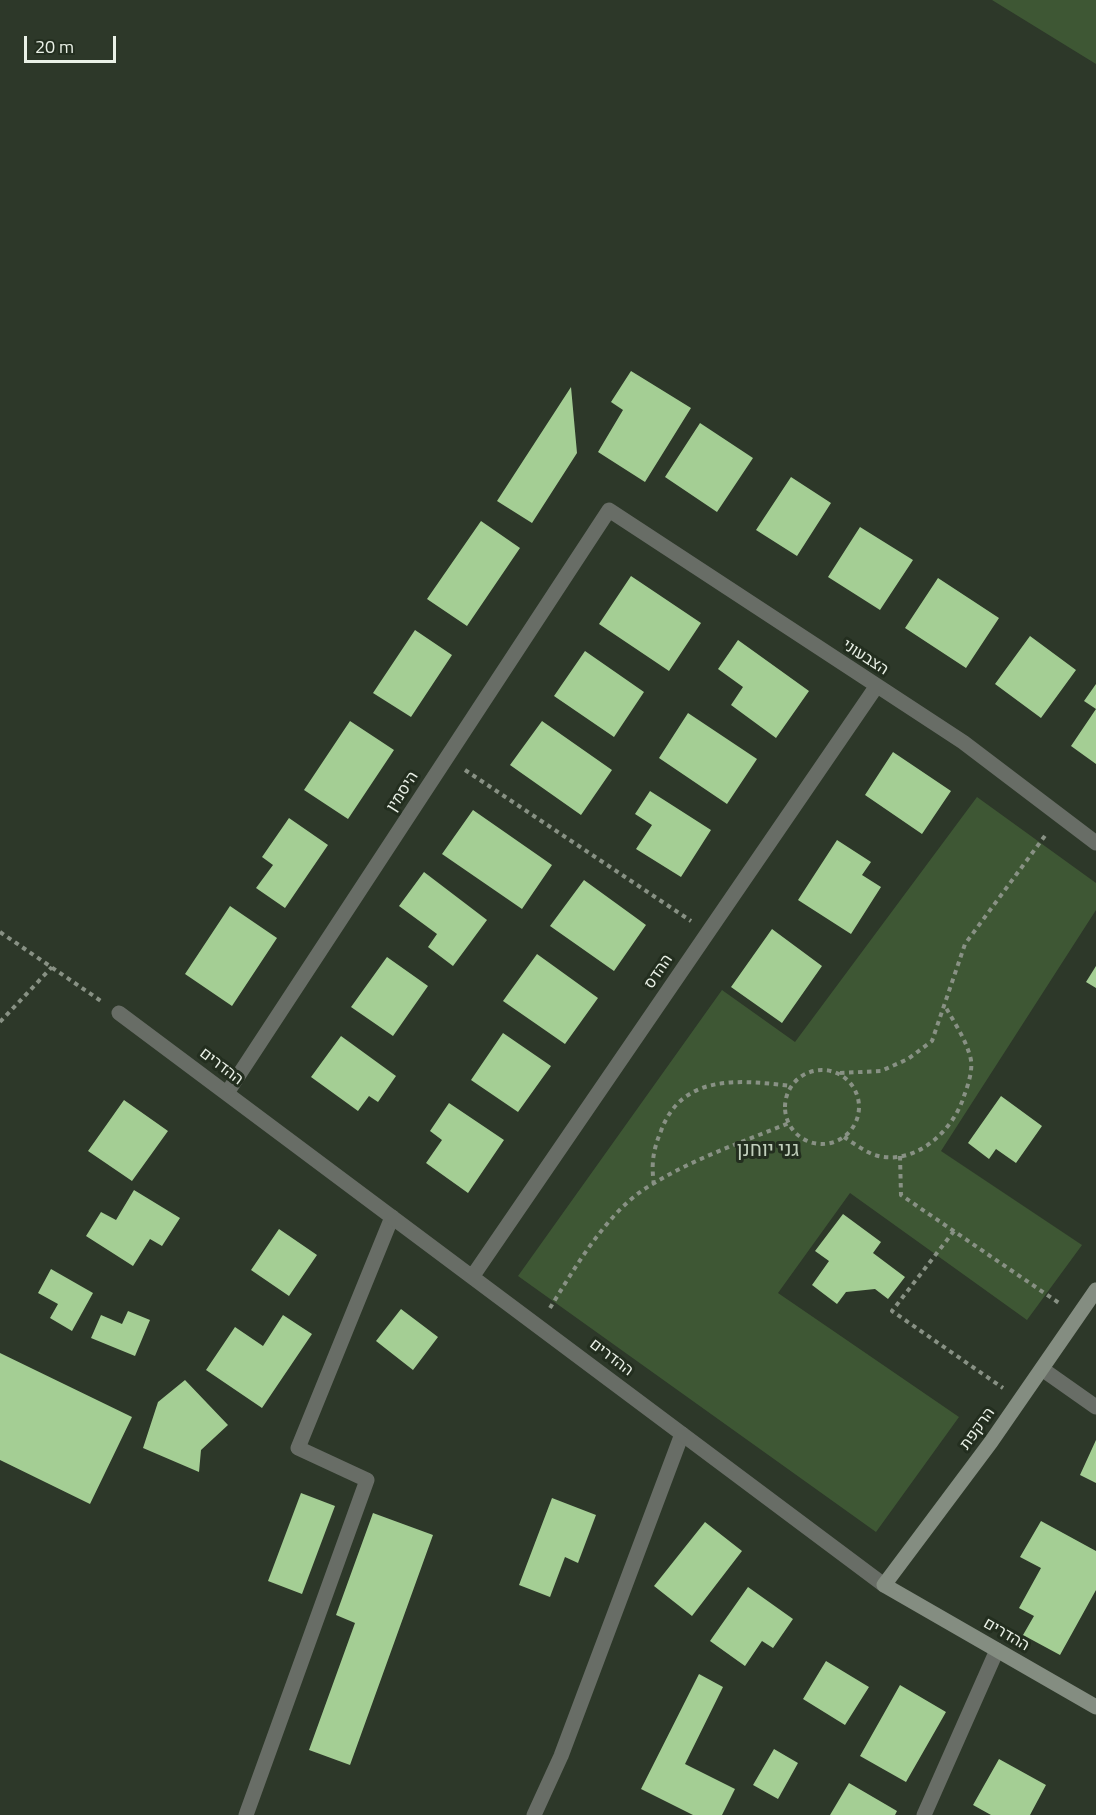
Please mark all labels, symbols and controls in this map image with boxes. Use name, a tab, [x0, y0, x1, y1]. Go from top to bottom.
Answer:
scale bar	[27, 24, 118, 62]
text: 20 m	[35, 33, 74, 60]
street label: הצבעוני	[838, 636, 892, 680]
street label: היסמין	[383, 768, 423, 816]
street label: ההדס	[641, 951, 677, 993]
street label: ההדרים	[195, 1044, 247, 1090]
district label: גני יוחנן	[737, 1139, 799, 1163]
street label: ההדרים	[585, 1335, 637, 1381]
street label: הרקפת	[956, 1404, 1000, 1454]
street label: ההדרים	[980, 1614, 1032, 1656]

